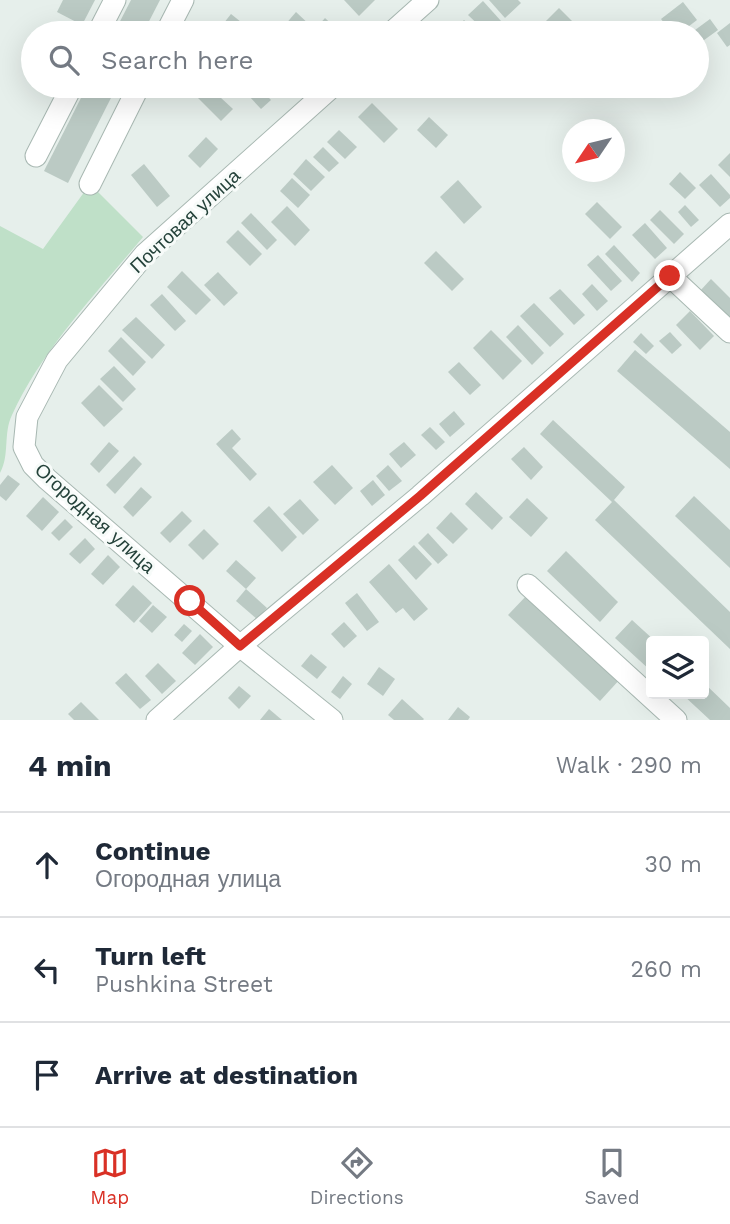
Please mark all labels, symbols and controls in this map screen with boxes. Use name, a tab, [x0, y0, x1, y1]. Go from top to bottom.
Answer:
search box	[21, 21, 709, 98]
icon: search	[45, 41, 83, 79]
text: Search here	[101, 45, 253, 75]
north arrow	[562, 119, 625, 182]
street label: Почтовая улица	[125, 164, 245, 278]
route end	[654, 260, 685, 291]
street label: Огородная улица	[30, 458, 160, 578]
route start	[174, 585, 205, 616]
map controls	[646, 636, 709, 699]
button: layers	[646, 636, 709, 699]
text: 4 min	[28, 748, 112, 783]
text: Walk · 290 m	[556, 752, 702, 779]
text: Continue	[95, 836, 211, 866]
icon: ahead	[28, 846, 66, 884]
text: 30 m	[645, 851, 702, 878]
text: Огородная улица	[95, 866, 281, 893]
text: Turn left	[95, 941, 206, 971]
icon: left	[28, 951, 66, 989]
text: 260 m	[631, 956, 702, 983]
text: Pushkina Street	[95, 971, 273, 998]
icon: arrive	[28, 1056, 66, 1094]
text: Arrive at destination	[95, 1060, 358, 1090]
tab: Map	[90, 1144, 129, 1209]
tab: Directions	[310, 1144, 404, 1209]
tab: Saved	[584, 1144, 640, 1209]

